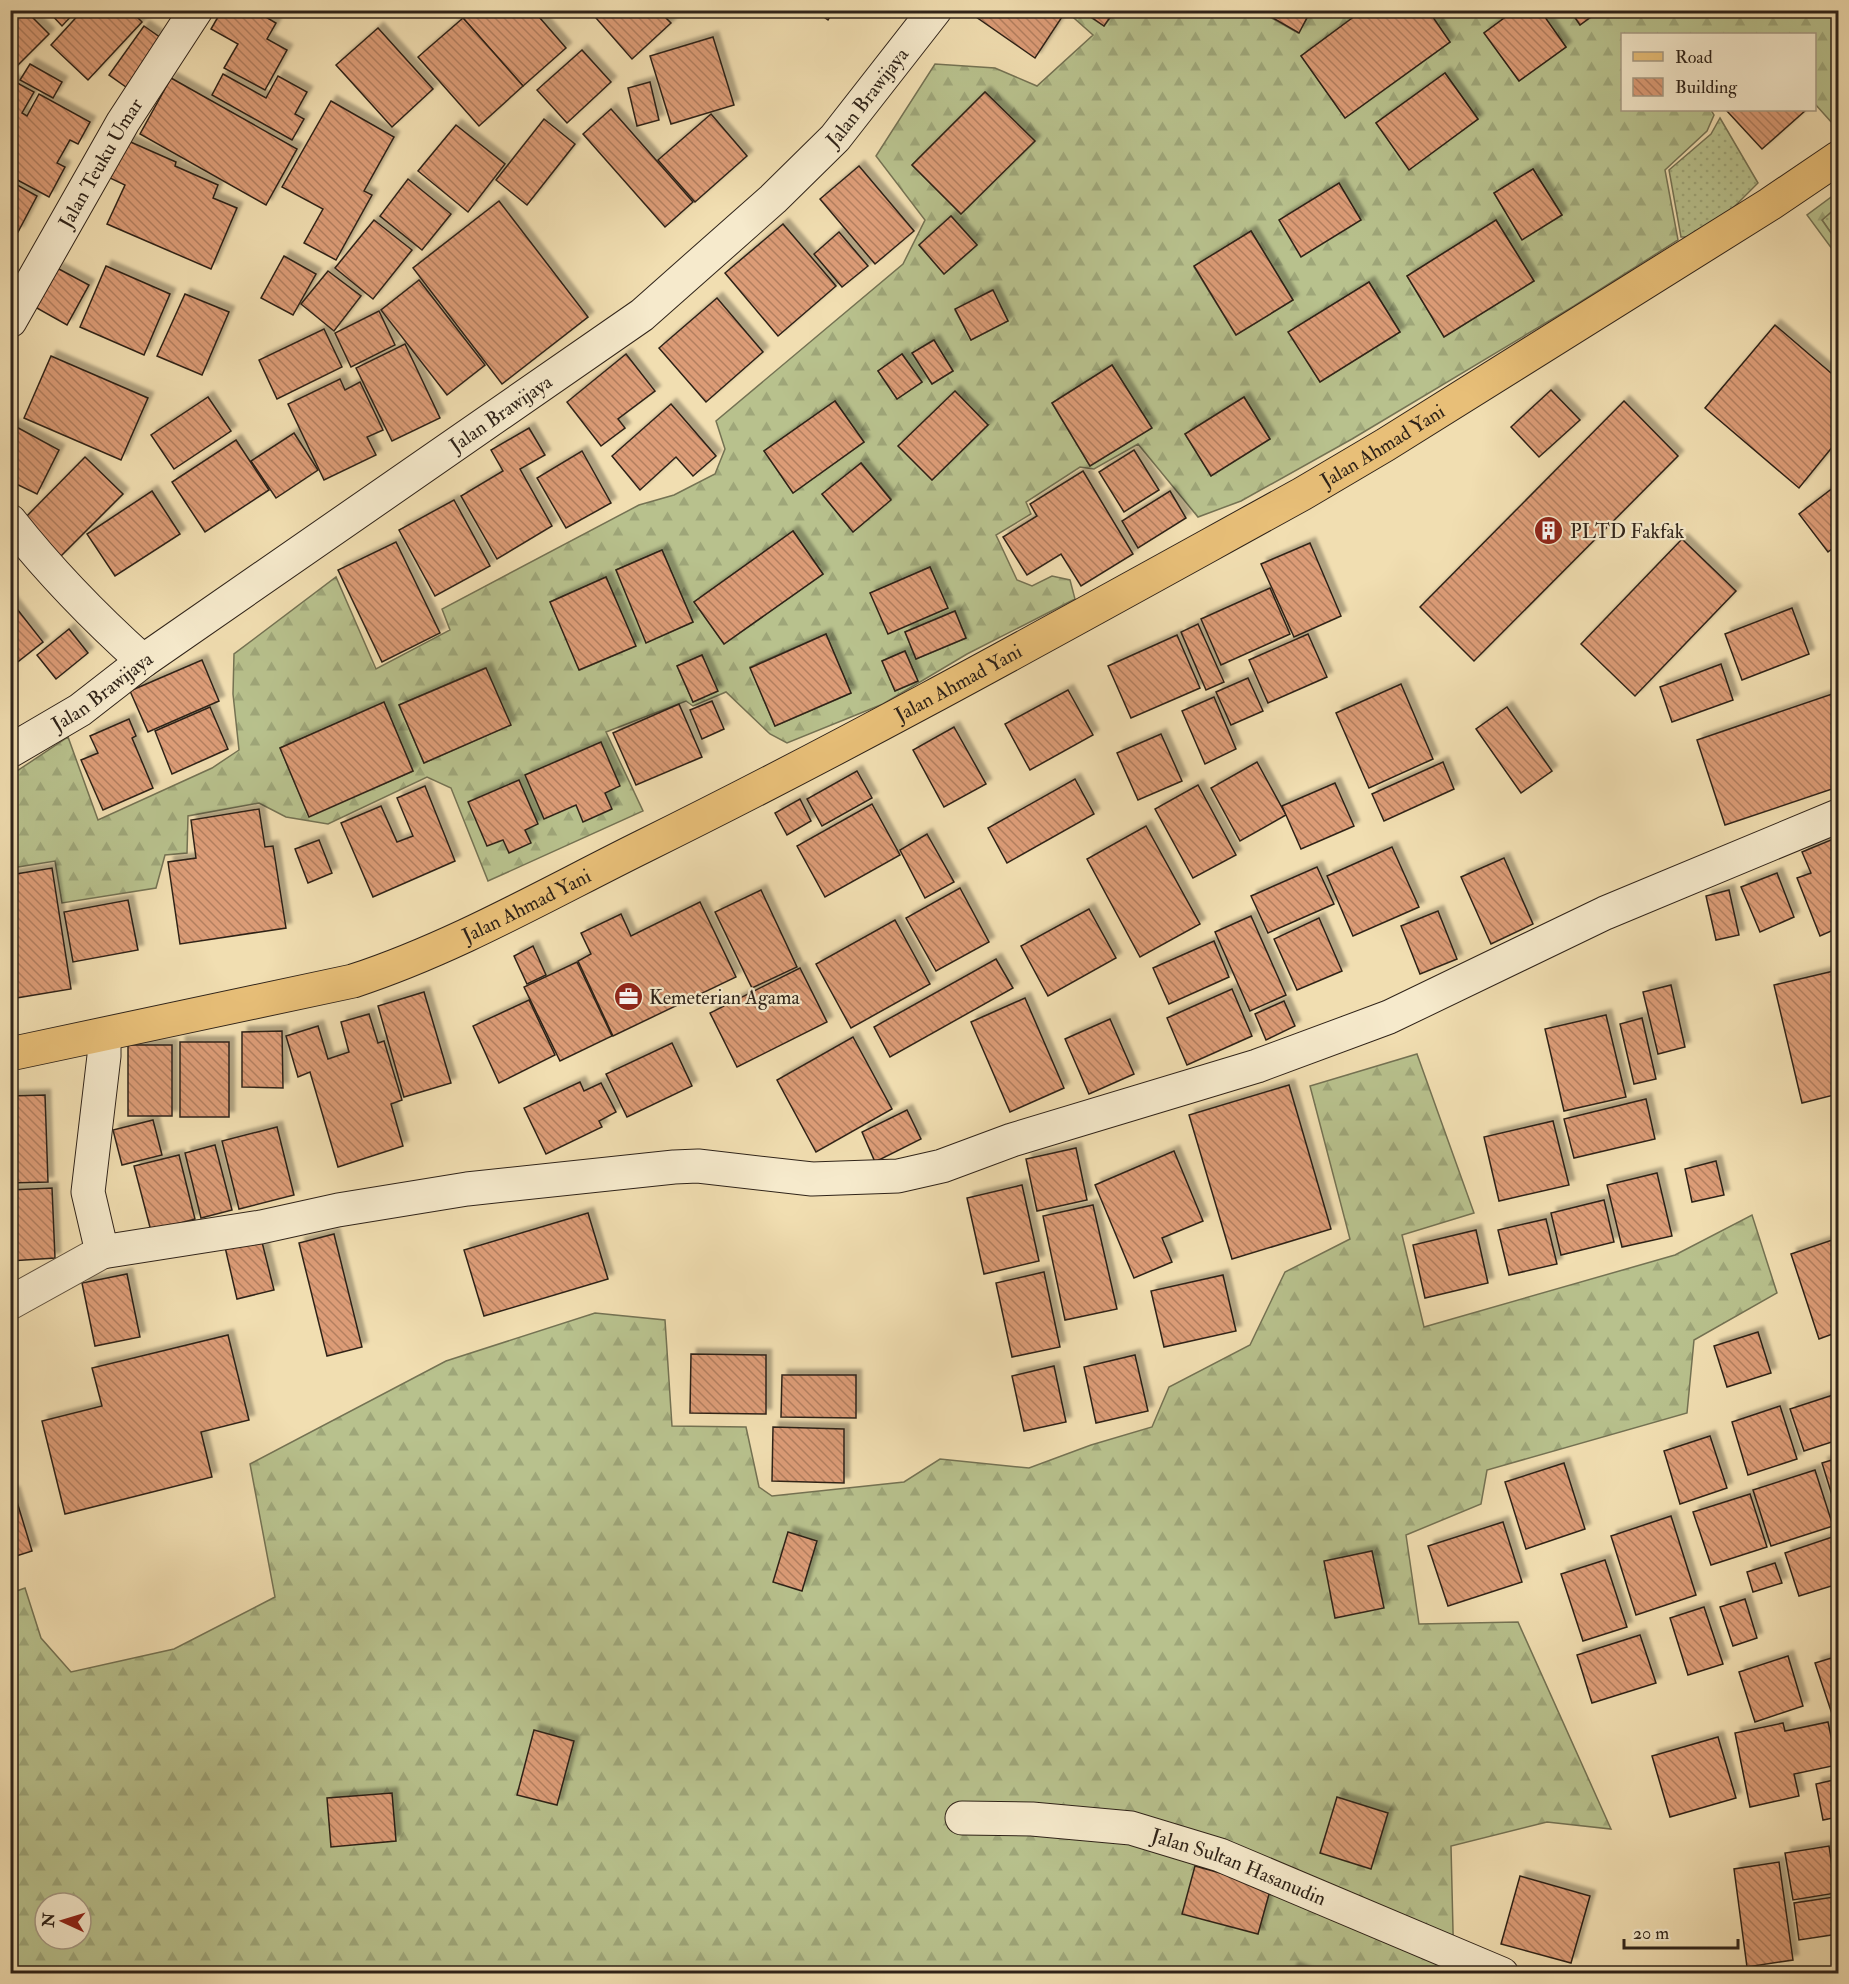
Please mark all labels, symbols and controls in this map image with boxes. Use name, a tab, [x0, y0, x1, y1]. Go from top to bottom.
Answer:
legend	[1621, 33, 1816, 111]
street label: Jalan Brawijaya	[820, 42, 914, 153]
text: Road	[1675, 46, 1713, 69]
text: Building	[1675, 76, 1738, 99]
street label: Jalan Teuku Umar	[53, 93, 149, 234]
street label: Jalan Brawijaya	[444, 369, 558, 458]
street label: Jalan Ahmad Yani	[1315, 399, 1449, 494]
building icon: PLTD Fakfak	[1533, 515, 1565, 547]
place label: PLTD Fakfak	[1570, 519, 1685, 544]
street label: Jalan Ahmad Yani	[890, 639, 1026, 728]
street label: Jalan Brawijaya	[46, 646, 158, 737]
street label: Jalan Ahmad Yani	[457, 863, 595, 949]
office icon: Kemeterian Agama	[612, 981, 644, 1013]
place label: Kemeterian Agama	[649, 985, 801, 1010]
street label: Jalan Sultan Hasanudin	[1147, 1823, 1330, 1911]
north arrow	[33, 1891, 93, 1951]
text: N	[38, 1912, 60, 1929]
scale bar	[1624, 1912, 1738, 1950]
text: 20 m	[1633, 1922, 1669, 1945]

